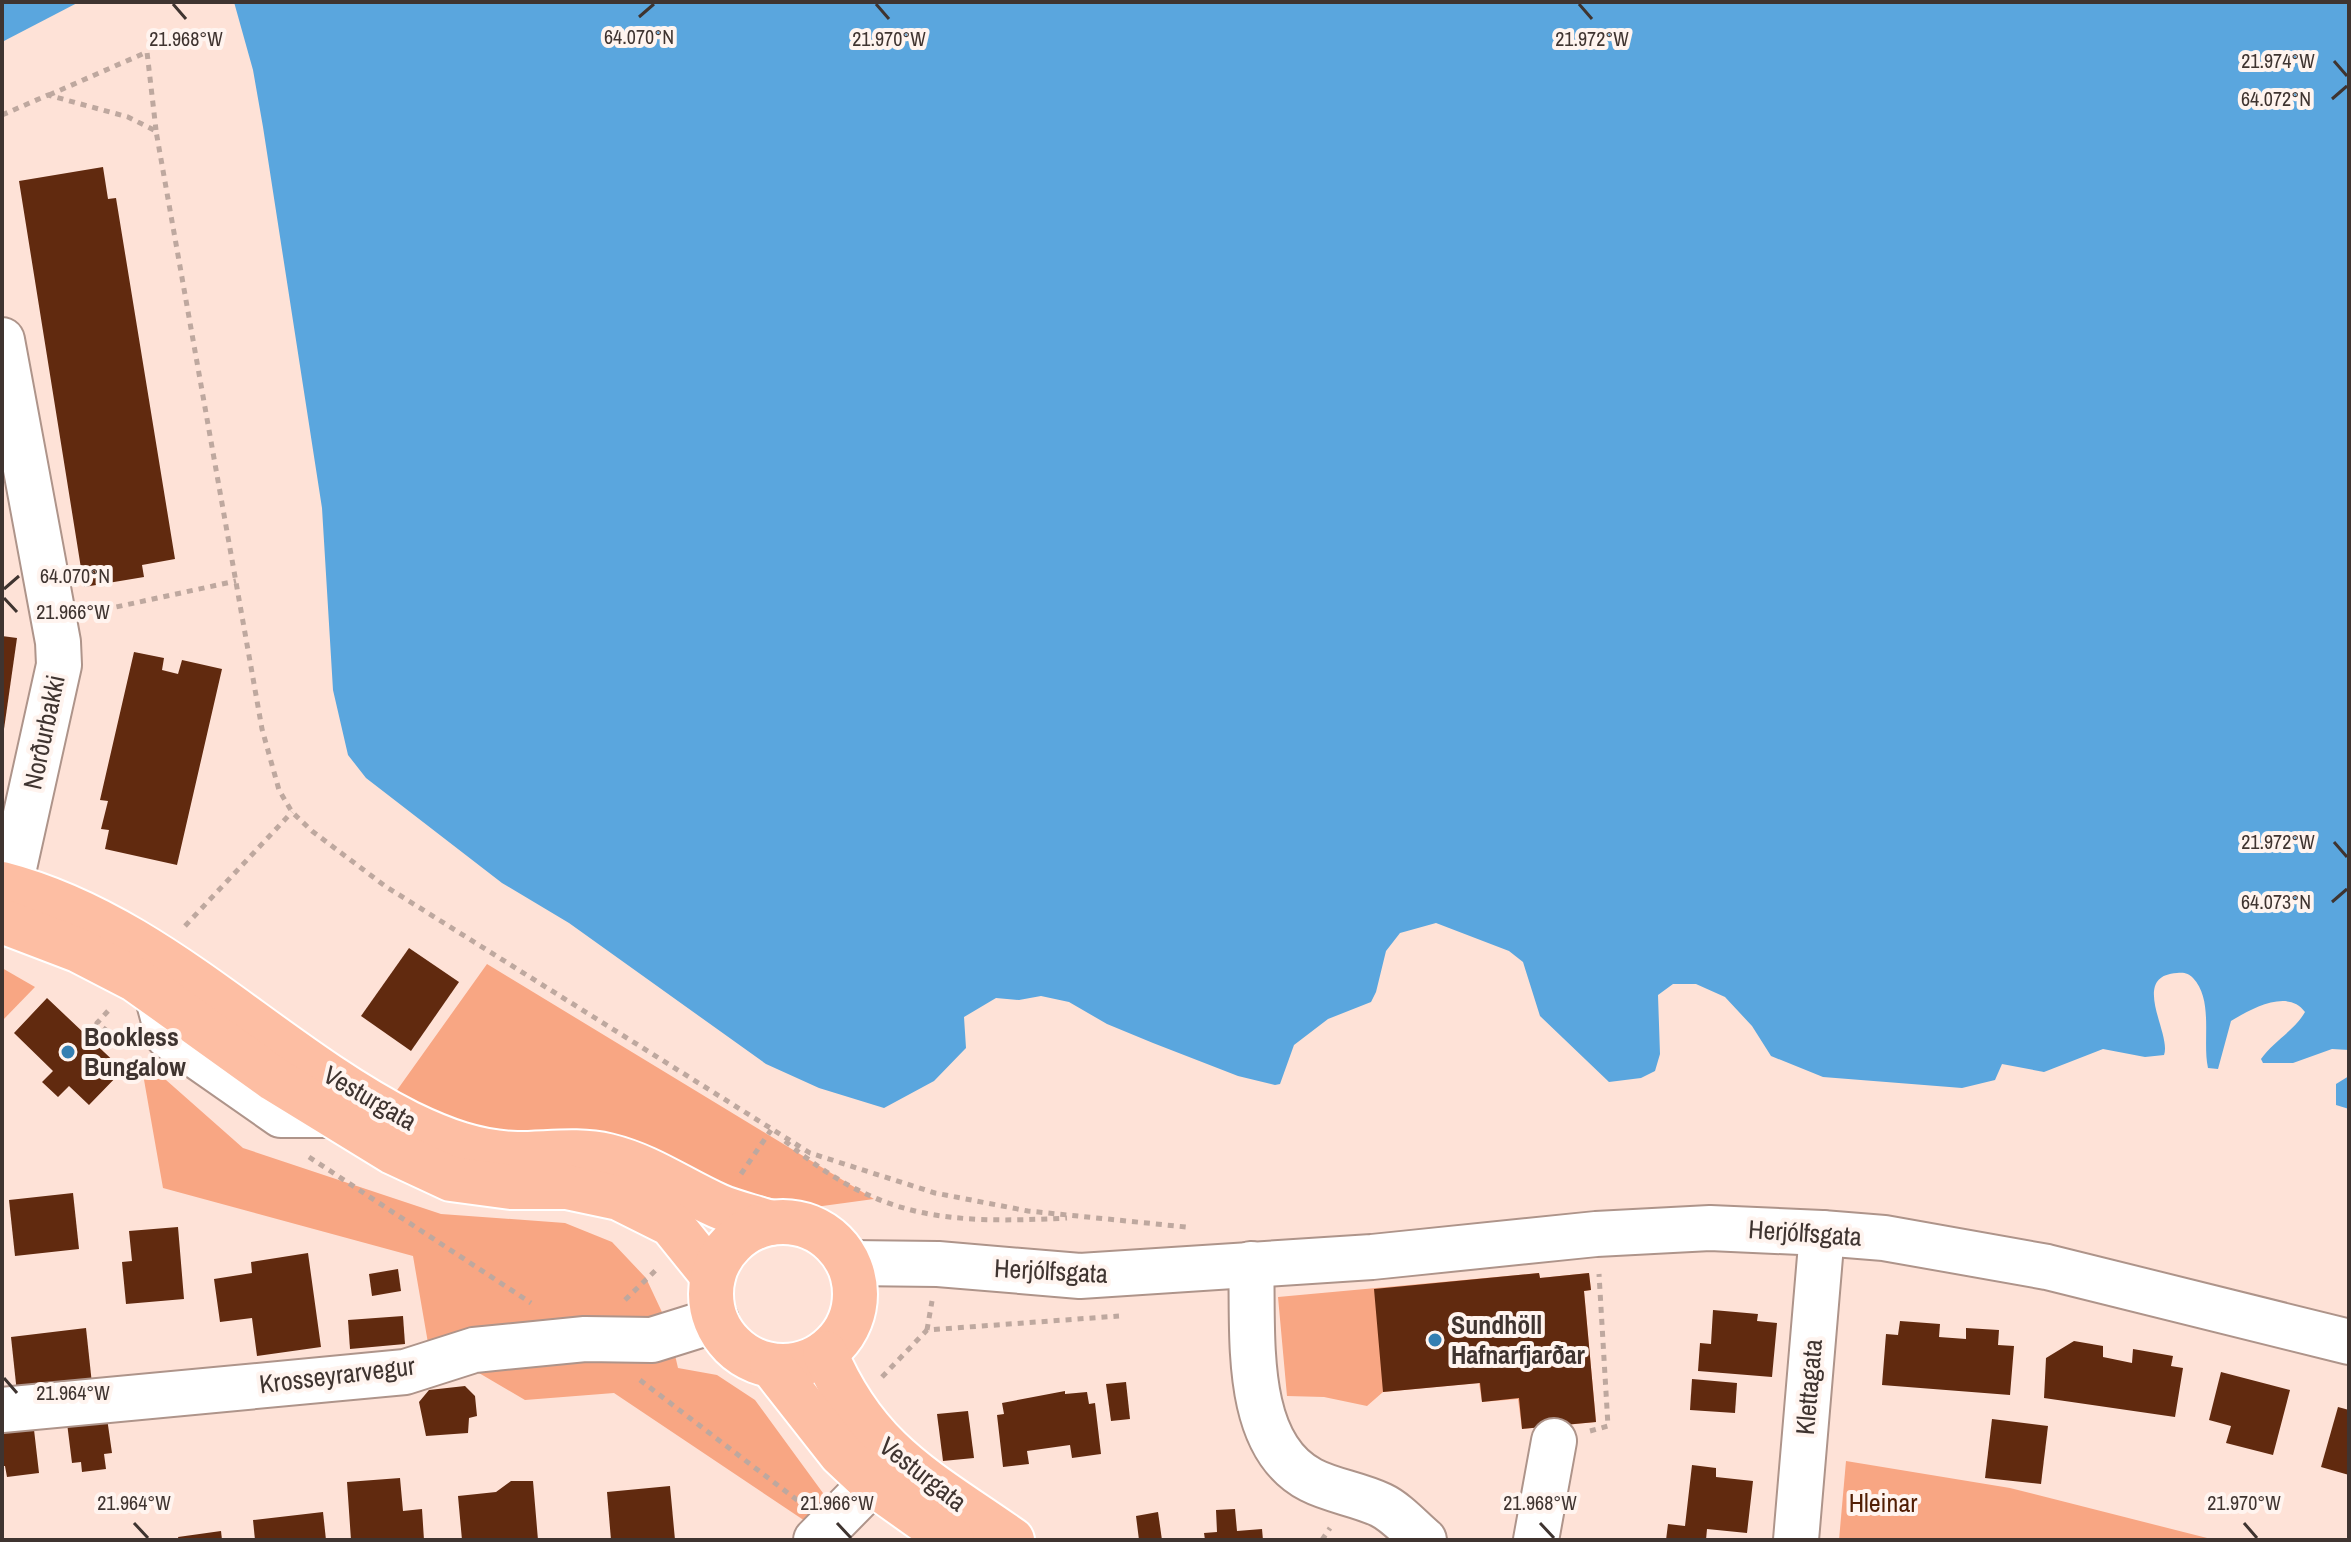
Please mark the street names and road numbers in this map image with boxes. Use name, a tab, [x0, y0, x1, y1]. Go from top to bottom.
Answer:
street label: Norðurbakki	[14, 671, 73, 792]
street label: Vesturgata	[317, 1057, 423, 1138]
street label: Herjólfsgata	[1747, 1211, 1863, 1254]
street label: Herjólfsgata	[993, 1250, 1109, 1291]
street label: Klettagata	[1787, 1337, 1830, 1436]
street label: Krosseyrarvegur	[257, 1348, 417, 1401]
street label: Vesturgata	[872, 1428, 974, 1519]

